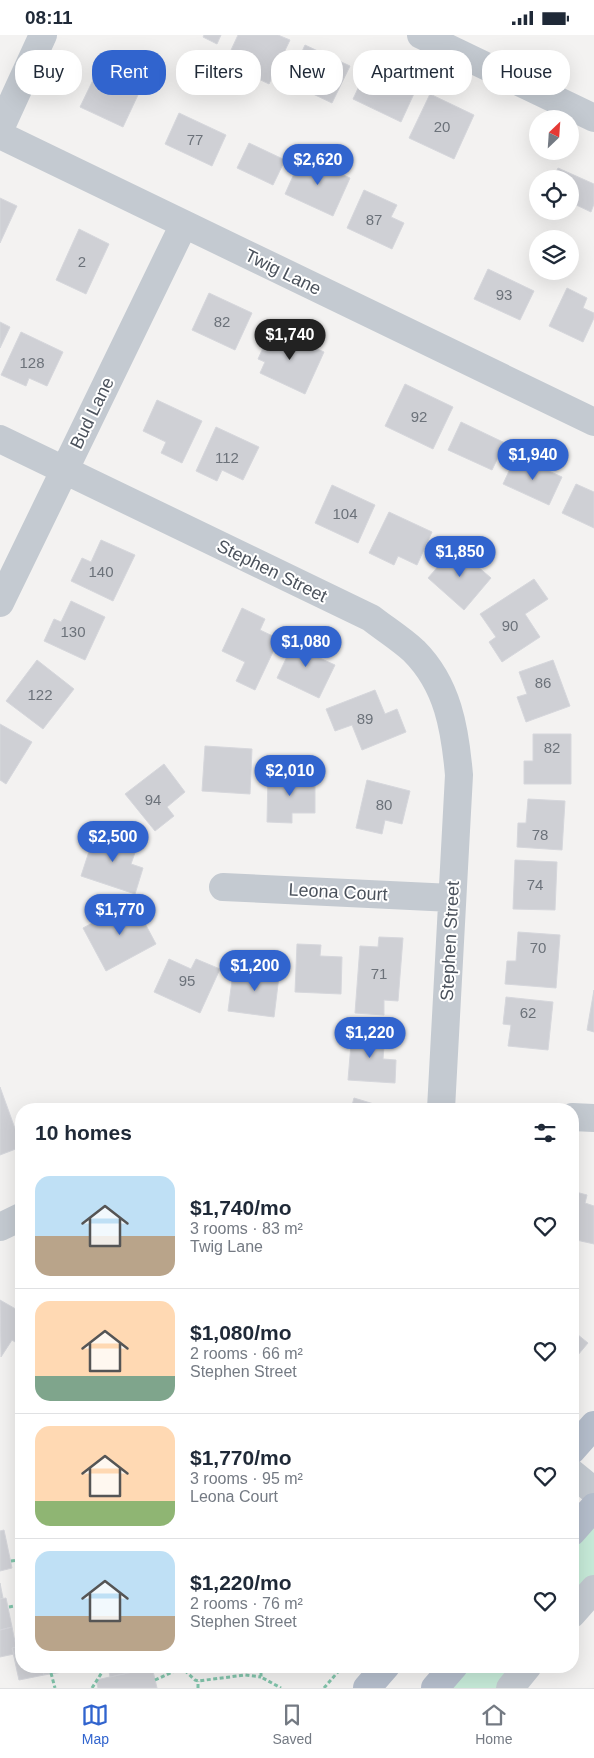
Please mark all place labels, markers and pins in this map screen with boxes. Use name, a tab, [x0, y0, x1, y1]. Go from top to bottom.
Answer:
pin: $2,620	[277, 143, 359, 186]
pin: $1,740	[249, 319, 331, 361]
pin: $1,940	[492, 439, 574, 481]
pin: $1,850	[419, 535, 501, 578]
pin: $1,080	[265, 625, 347, 668]
pin: $2,010	[249, 755, 331, 797]
pin: $2,500	[72, 821, 154, 863]
pin: $1,770	[79, 893, 161, 936]
pin: $1,200	[214, 949, 296, 992]
pin: $1,220	[329, 1017, 411, 1059]

